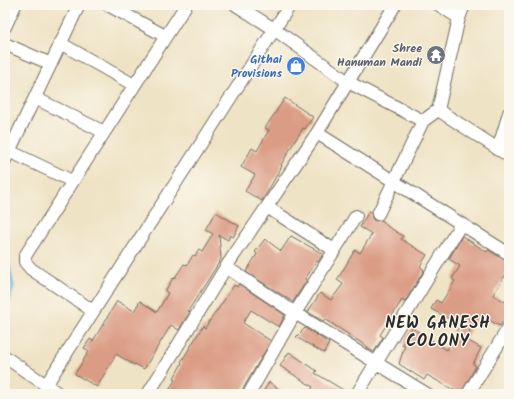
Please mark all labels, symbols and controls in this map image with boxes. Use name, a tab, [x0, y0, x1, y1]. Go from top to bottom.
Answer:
place label: Shree Hanuman Mandi	[337, 39, 423, 72]
temple icon: Shree Hanuman Mandi	[425, 44, 447, 66]
place label: Githai Provisions	[231, 50, 283, 83]
shop icon: Githai Provisions	[285, 55, 307, 77]
district label: NEW GANESH COLONY	[385, 311, 491, 354]

